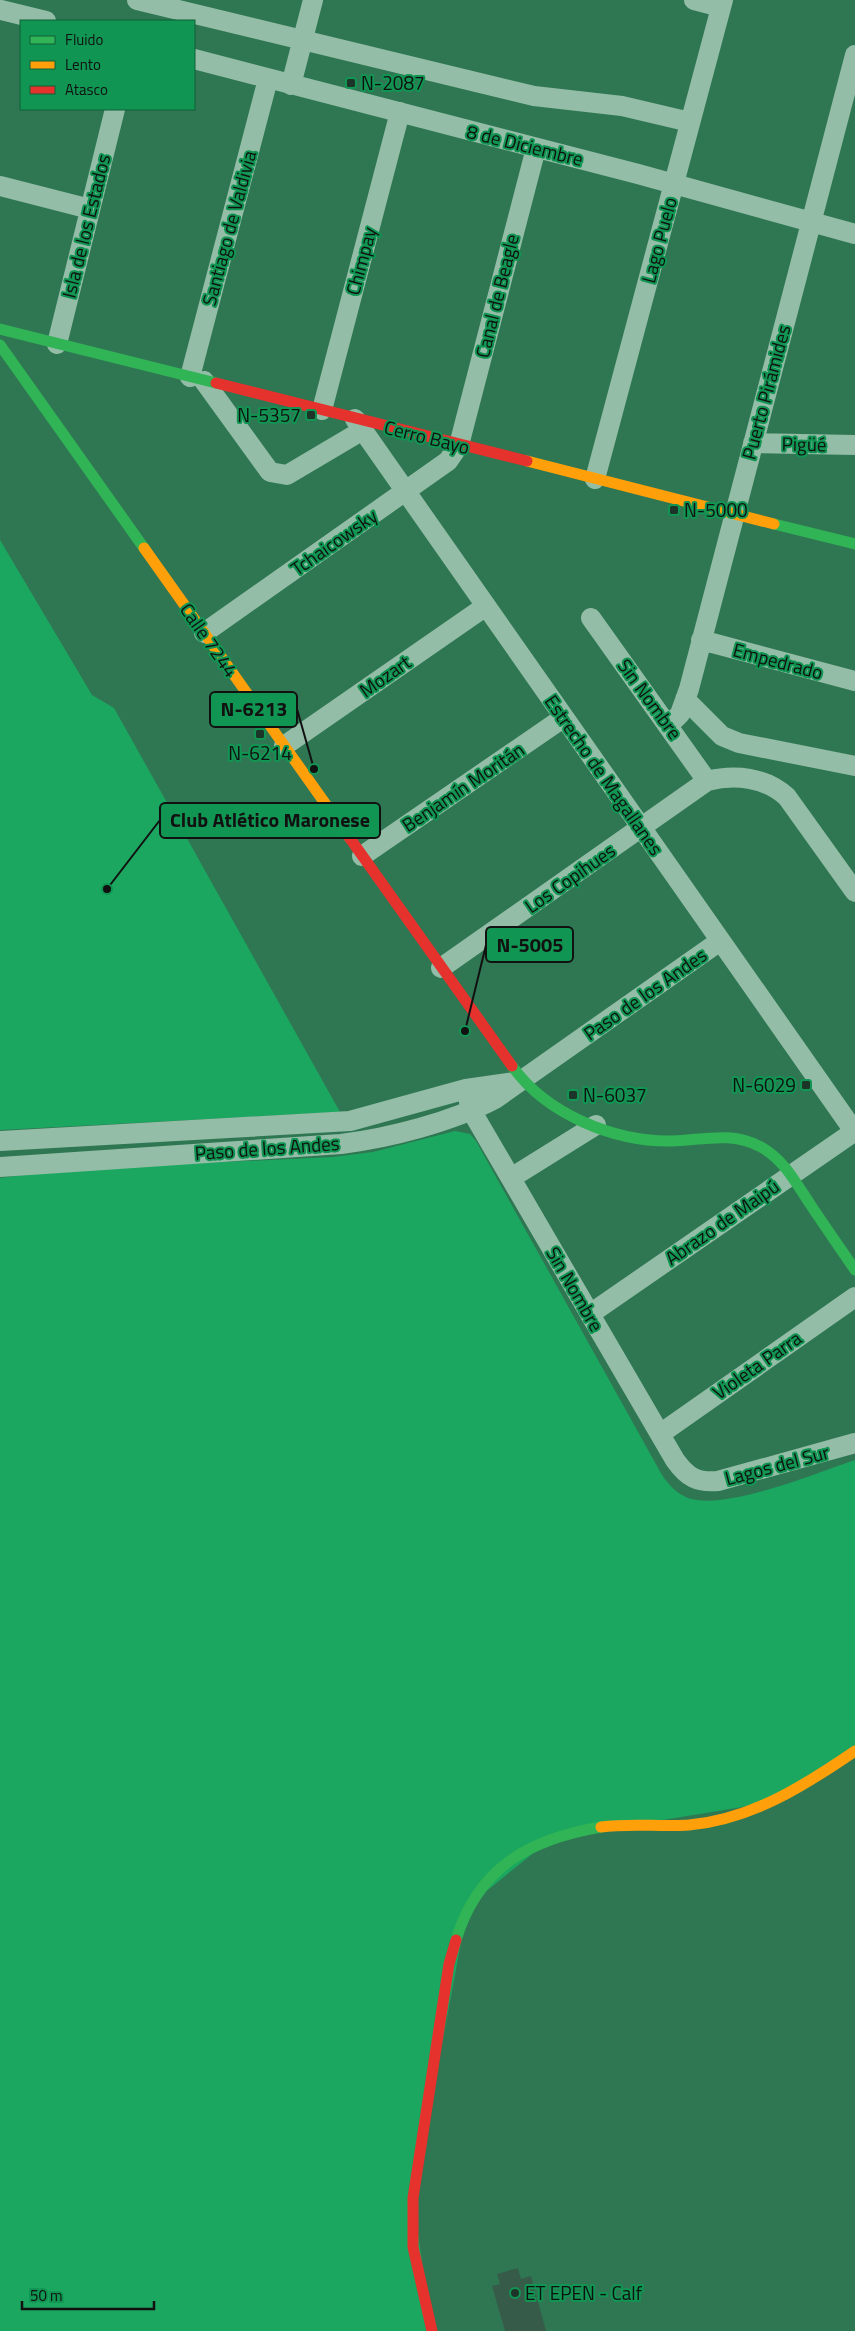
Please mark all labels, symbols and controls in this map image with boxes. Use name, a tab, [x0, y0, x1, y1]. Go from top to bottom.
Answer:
legend	[20, 20, 195, 110]
text: Fluido	[65, 28, 104, 51]
text: Lento	[65, 53, 101, 76]
place label: N-2087	[361, 68, 425, 97]
marker: N-2087	[345, 77, 357, 89]
text: Atasco	[65, 78, 108, 101]
street label: 8 de Diciembre	[464, 116, 586, 173]
street label: Santiago de Valdivia	[194, 147, 263, 309]
street label: Isla de los Estados	[54, 151, 117, 301]
street label: Lago Puelo	[633, 194, 684, 286]
street label: Chimpay	[338, 224, 383, 298]
street label: Canal de Beagle	[467, 231, 526, 361]
street label: Puerto Pirámides	[734, 321, 797, 462]
place label: N-5357	[237, 400, 301, 429]
marker: N-5357	[305, 409, 317, 421]
street label: Cerro Bayo	[381, 412, 473, 461]
street label: Pigüé	[781, 429, 827, 458]
place label: N-5000	[684, 495, 748, 524]
street label: Tchaicowsky	[284, 501, 383, 582]
marker: N-5000	[668, 504, 680, 516]
street label: Calle 7244	[173, 597, 246, 683]
street label: Empedrado	[730, 635, 826, 686]
street label: Mozart	[353, 647, 417, 704]
street label: Sin Nombre	[611, 652, 690, 745]
street label: Estrecho de Magallanes	[538, 688, 671, 861]
callout: N-6213	[210, 692, 297, 727]
text: N-6213	[221, 693, 287, 724]
marker: N-6214	[254, 728, 266, 740]
street label: Benjamín Moritán	[395, 735, 530, 838]
place label: N-6214	[228, 738, 292, 767]
callout: Club Atlético Maronese	[160, 803, 380, 838]
text: Club Atlético Maronese	[170, 804, 370, 835]
street label: Los Copihues	[518, 835, 621, 920]
callout: N-5005	[486, 927, 573, 962]
text: N-5005	[497, 929, 563, 960]
street label: Paso de los Andes	[577, 940, 713, 1047]
place label: N-6029	[732, 1070, 796, 1099]
marker: N-6029	[800, 1079, 812, 1091]
place label: N-6037	[583, 1080, 647, 1109]
marker: N-6037	[567, 1089, 579, 1101]
street label: Paso de los Andes	[194, 1128, 340, 1167]
street label: Abrazo de Maipú	[659, 1171, 785, 1272]
street label: Sin Nombre	[540, 1241, 611, 1336]
street label: Violeta Parra	[706, 1323, 808, 1406]
street label: Lagos del Sur	[722, 1437, 833, 1492]
scale bar	[22, 2278, 155, 2310]
place label: ET EPEN - Calf	[525, 2278, 643, 2307]
text: 50 m	[30, 2284, 63, 2307]
marker: ET EPEN - Calf	[509, 2287, 521, 2299]

